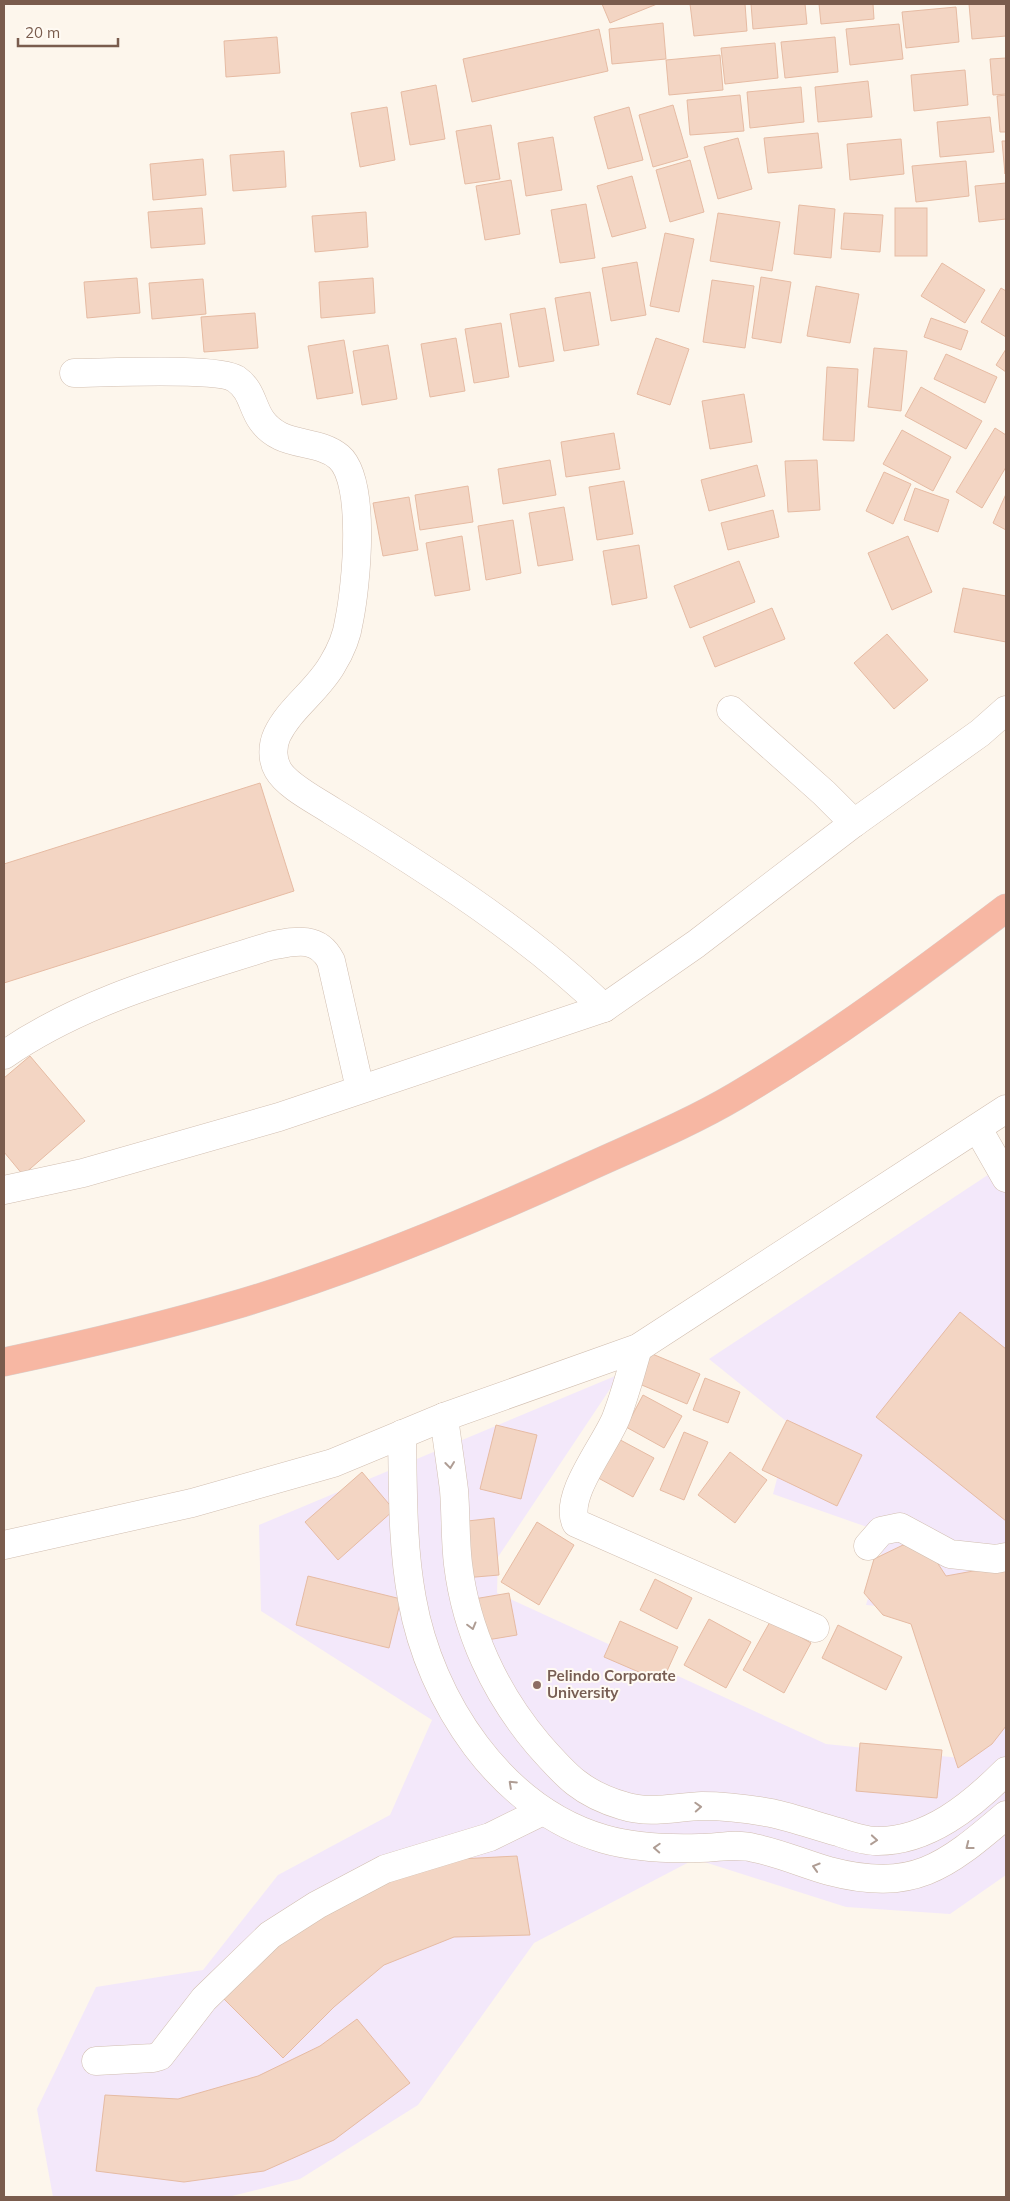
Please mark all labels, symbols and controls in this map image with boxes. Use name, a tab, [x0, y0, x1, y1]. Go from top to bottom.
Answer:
scale bar	[18, 15, 118, 47]
text: 20 m	[25, 23, 60, 42]
one-way arrow	[444, 1461, 455, 1469]
one-way arrow	[466, 1621, 477, 1630]
place label: Pelindo Corporate University	[547, 1666, 676, 1702]
marker: Pelindo Corporate University	[531, 1679, 543, 1691]
one-way arrow	[508, 1781, 517, 1790]
one-way arrow	[695, 1801, 703, 1812]
one-way arrow	[871, 1834, 879, 1845]
one-way arrow	[966, 1841, 975, 1849]
one-way arrow	[653, 1842, 661, 1853]
one-way arrow	[813, 1862, 821, 1872]

